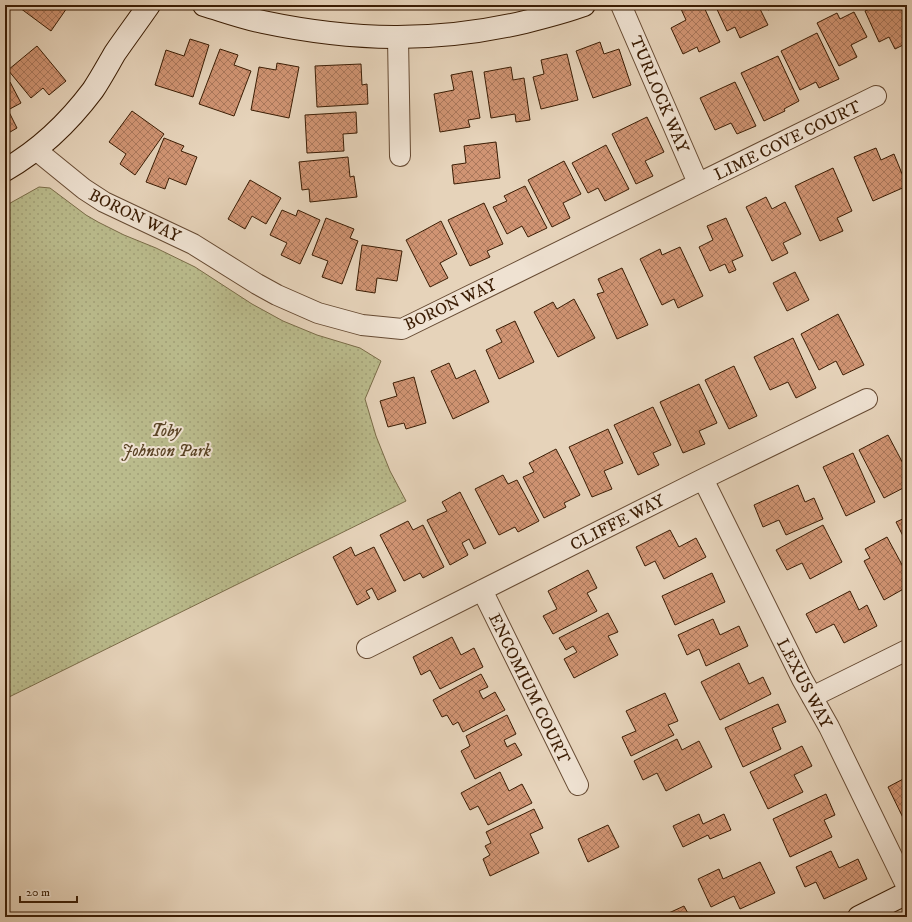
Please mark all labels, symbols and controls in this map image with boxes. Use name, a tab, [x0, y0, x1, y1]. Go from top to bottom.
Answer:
street label: TURLOCK WAY	[625, 33, 694, 156]
street label: LIME COVE COURT	[710, 96, 865, 186]
street label: BORON WAY	[85, 184, 184, 248]
street label: BORON WAY	[401, 274, 500, 336]
park label: Toby Johnson Park	[121, 420, 212, 462]
street label: CLIFFE WAY	[566, 490, 669, 556]
street label: ENCOMIUM COURT	[483, 610, 575, 767]
street label: LEXUS WAY	[771, 635, 837, 732]
scale bar	[20, 878, 77, 904]
text: 20 m	[26, 885, 50, 900]

